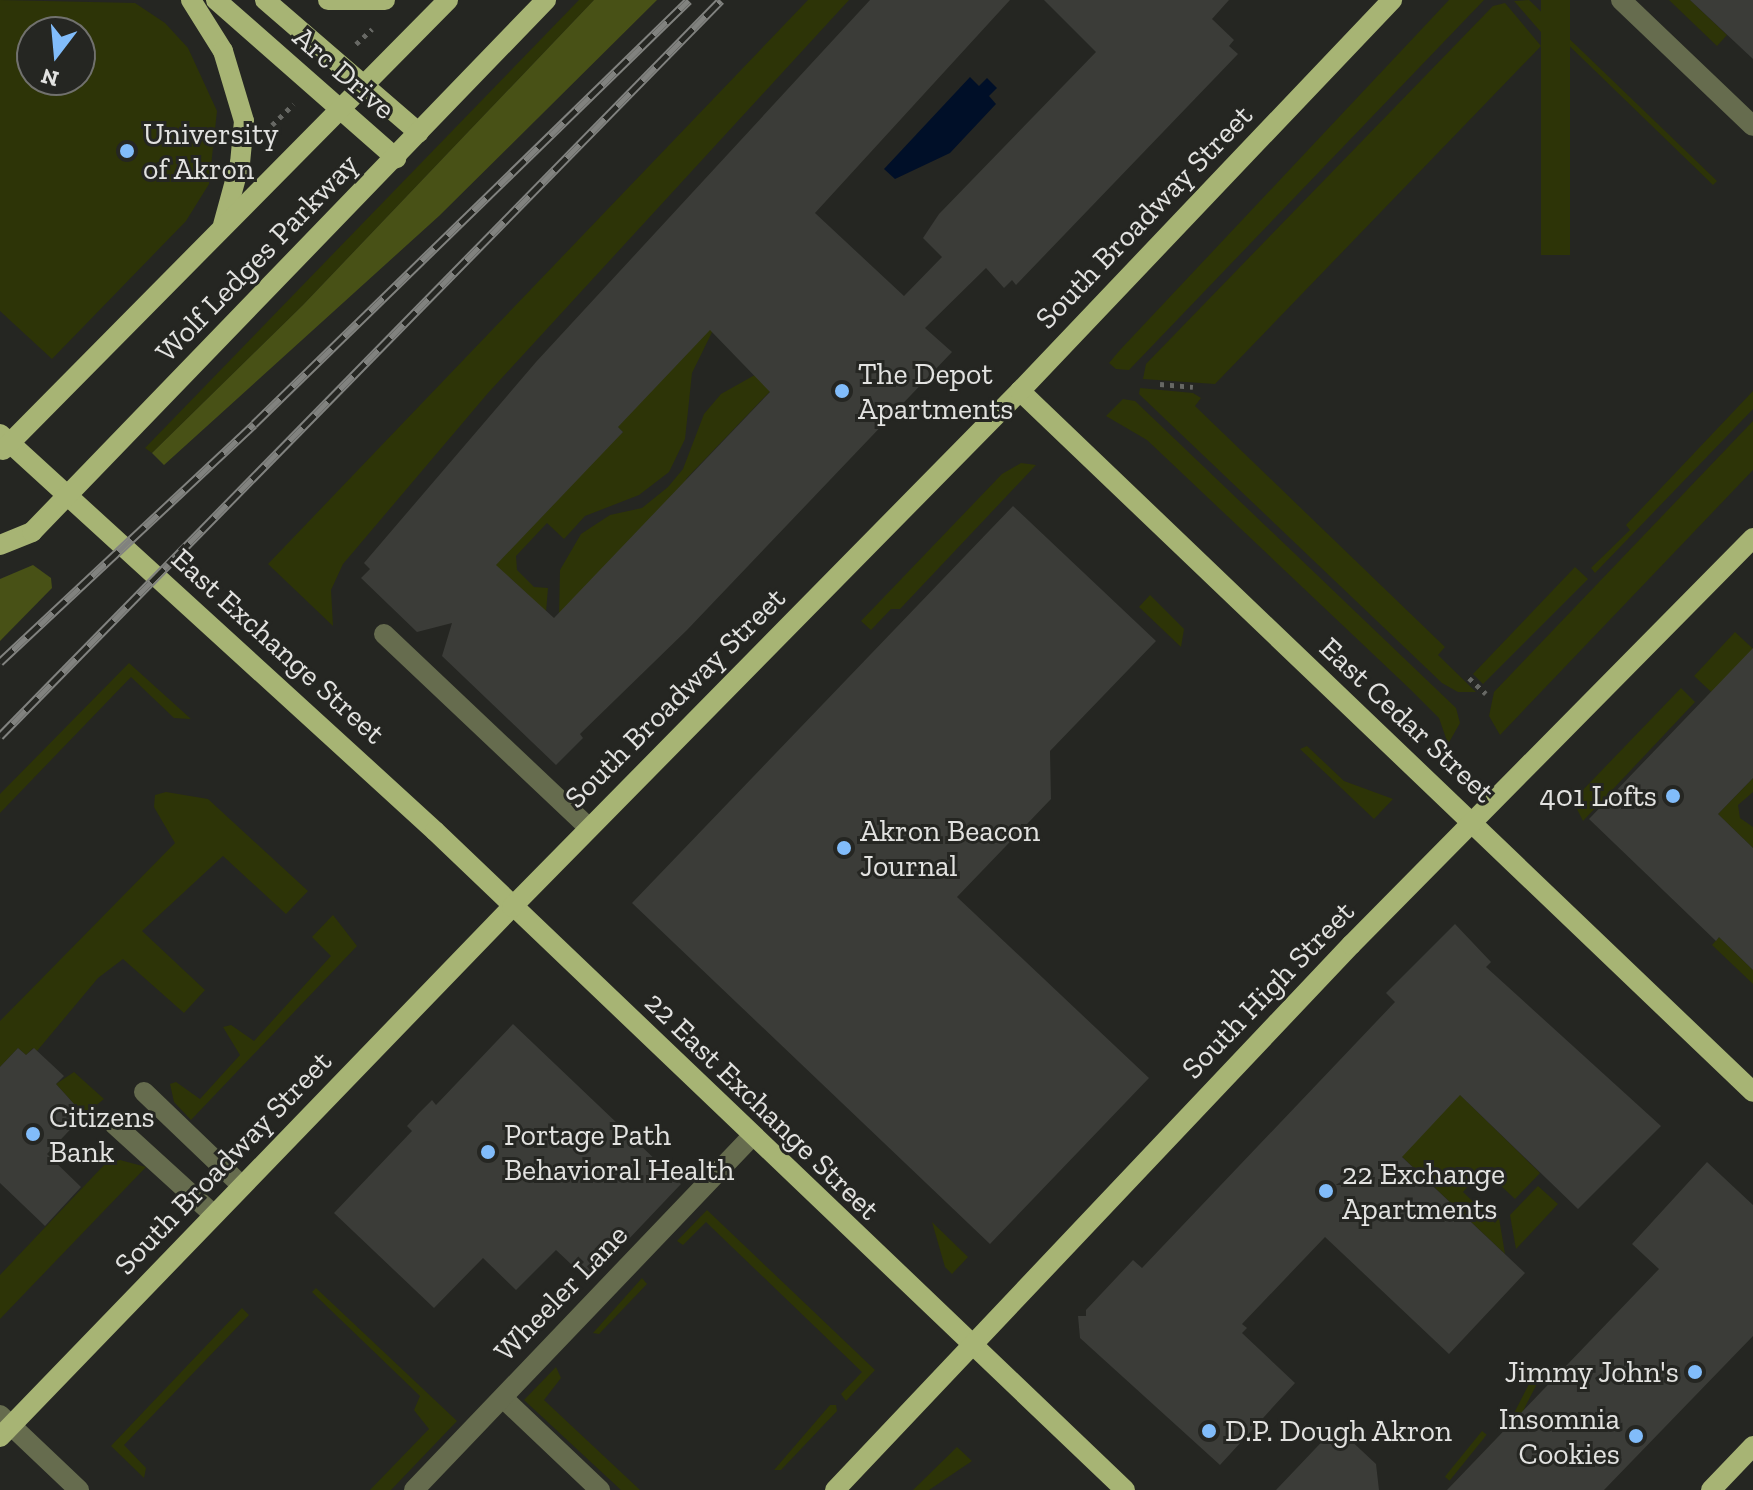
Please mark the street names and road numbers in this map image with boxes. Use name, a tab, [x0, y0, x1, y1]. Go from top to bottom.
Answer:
street label: Arc Drive	[286, 19, 402, 127]
street label: South Broadway Street	[1028, 97, 1260, 337]
street label: Wolf Ledges Parkway	[148, 146, 366, 370]
street label: East Exchange Street	[164, 541, 392, 751]
street label: South Broadway Street	[557, 580, 793, 816]
street label: East Cedar Street	[1312, 630, 1502, 810]
street label: South High Street	[1174, 894, 1362, 1086]
street label: 22 East Exchange Street	[637, 985, 887, 1227]
street label: South Broadway Street	[107, 1043, 339, 1283]
street label: Wheeler Lane	[487, 1217, 635, 1369]

